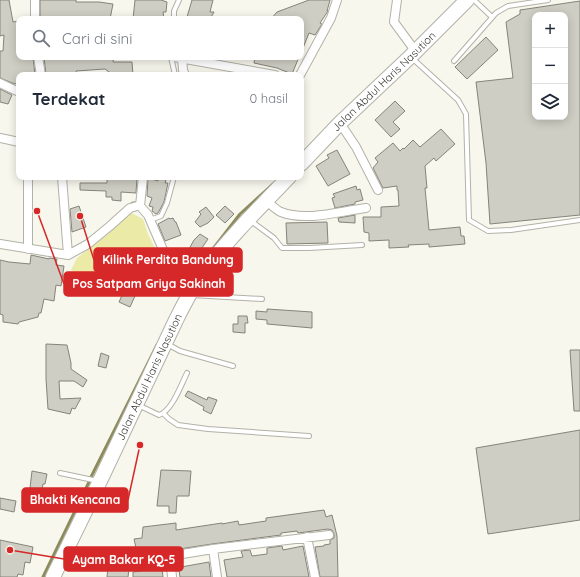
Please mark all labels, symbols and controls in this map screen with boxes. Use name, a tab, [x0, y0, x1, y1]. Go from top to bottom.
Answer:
map controls	[532, 12, 568, 120]
button: +	[532, 12, 568, 48]
search box	[16, 16, 304, 60]
icon: search	[30, 27, 52, 49]
street label: Jalan Abdul Haris Nasution	[329, 28, 439, 134]
text: Cari di sini	[62, 29, 133, 48]
button: −	[532, 48, 568, 84]
button: layers	[532, 84, 568, 120]
text: Terdekat	[32, 88, 106, 109]
text: 0 hasil	[250, 90, 288, 106]
callout: Kilink Perdita Bandung	[94, 248, 242, 272]
text: Kilink Perdita Bandung	[102, 252, 234, 267]
callout: Pos Satpam Griya Sakinah	[64, 272, 233, 296]
text: Pos Satpam Griya Sakinah	[72, 276, 226, 291]
street label: Jalan Abdul Haris Nasution	[113, 311, 185, 443]
callout: Bhakti Kencana	[22, 488, 128, 512]
text: Bhakti Kencana	[30, 492, 120, 507]
callout: Ayam Bakar KQ-5	[64, 547, 183, 571]
text: Ayam Bakar KQ-5	[73, 552, 176, 567]

